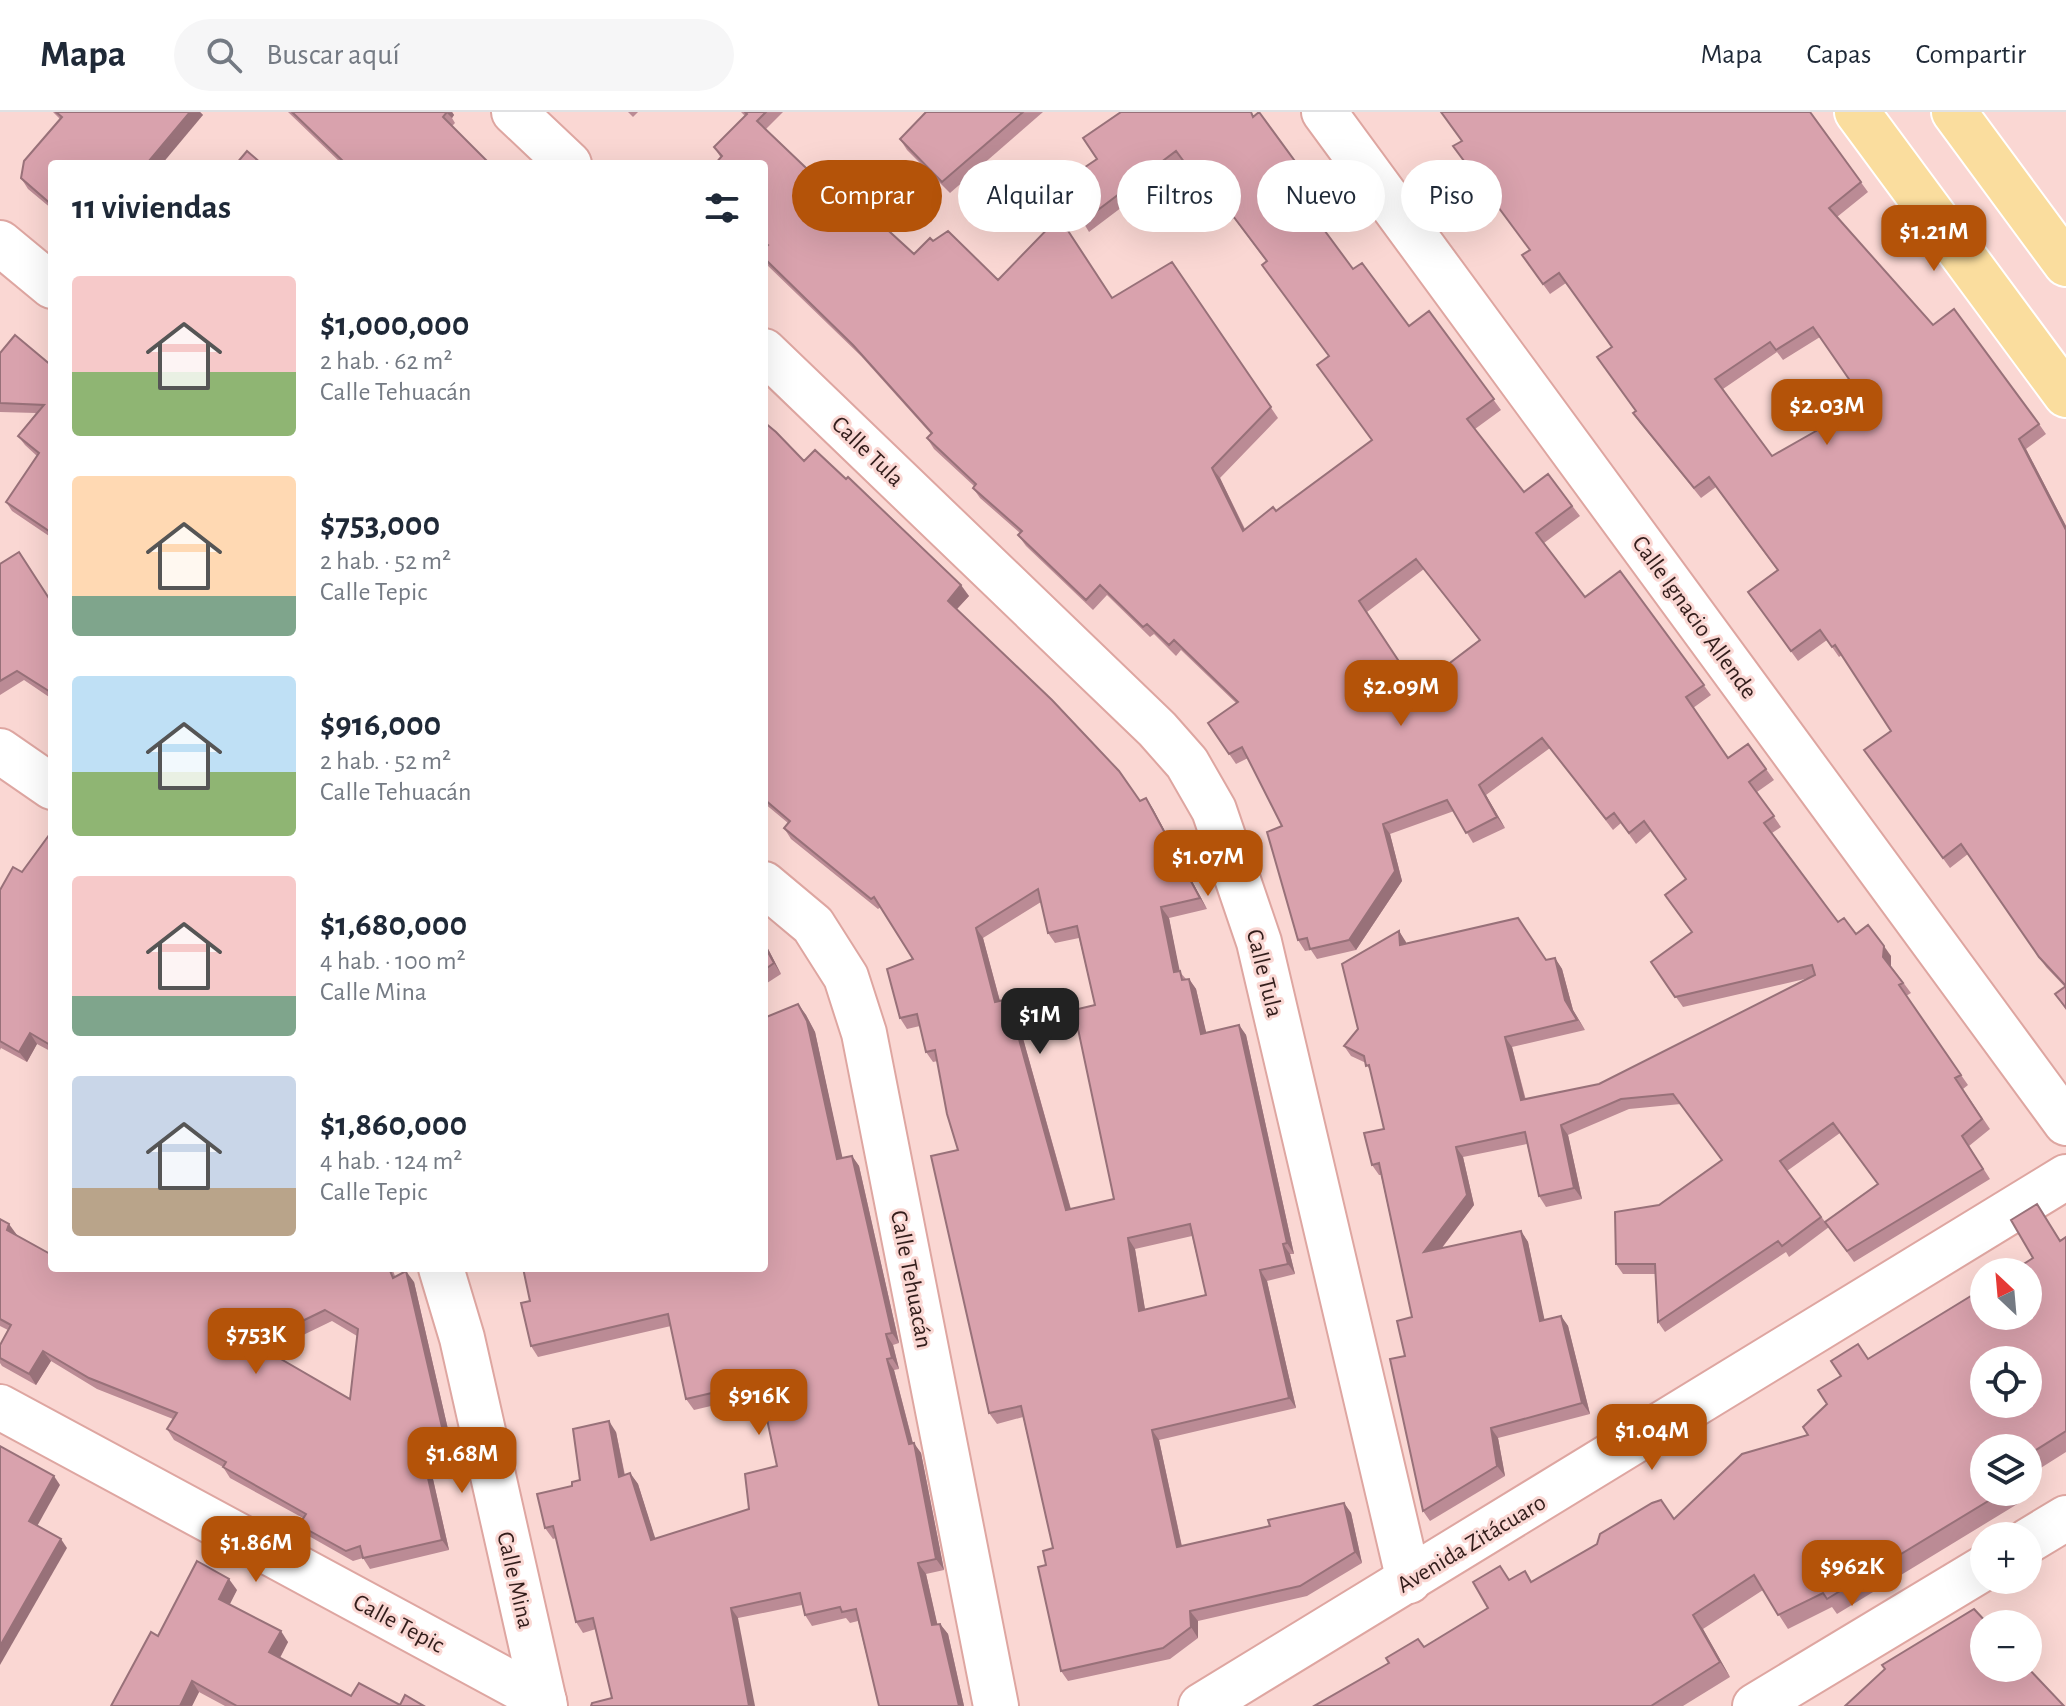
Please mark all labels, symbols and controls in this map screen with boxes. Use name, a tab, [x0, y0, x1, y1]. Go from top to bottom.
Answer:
search box	[174, 19, 734, 91]
icon: search	[202, 33, 246, 77]
text: Mapa	[40, 36, 126, 74]
text: Buscar aquí	[266, 40, 400, 70]
text: Mapa	[1700, 41, 1762, 69]
text: Capas	[1806, 41, 1871, 69]
text: Compartir	[1915, 41, 2026, 69]
chip: Comprar	[792, 160, 942, 232]
chip: Alquilar	[958, 160, 1101, 232]
chip: Filtros	[1117, 160, 1241, 232]
chip: Nuevo	[1257, 160, 1385, 232]
chip: Piso	[1401, 160, 1502, 232]
icon: filters	[700, 186, 744, 230]
text: 11 viviendas	[72, 191, 231, 225]
pin: $1.21M	[1869, 205, 1999, 273]
text: $1.21M	[1899, 218, 1969, 244]
icon: home	[136, 308, 232, 404]
text: $1,000,000	[320, 308, 469, 342]
text: 2 hab. · 62 m²	[320, 348, 453, 374]
text: Calle Tehuacán	[320, 379, 471, 405]
pin: $2.03M	[1762, 379, 1892, 447]
text: $2.03M	[1789, 392, 1865, 418]
street label: Calle Tula	[827, 412, 908, 492]
icon: home	[136, 508, 232, 604]
text: $753,000	[320, 508, 440, 542]
street label: Calle Ignacio Allende	[1627, 532, 1761, 703]
text: 2 hab. · 52 m²	[320, 548, 451, 574]
text: Calle Tepic	[320, 579, 427, 605]
pin: $2.09M	[1336, 660, 1466, 728]
text: $2.09M	[1363, 673, 1439, 699]
icon: home	[136, 708, 232, 804]
text: $916,000	[320, 708, 441, 742]
text: 2 hab. · 52 m²	[320, 748, 451, 774]
text: Calle Tehuacán	[320, 779, 471, 805]
pin: $1.07M	[1143, 830, 1273, 898]
text: $1.07M	[1172, 843, 1244, 869]
icon: home	[136, 908, 232, 1004]
text: $1,680,000	[320, 908, 467, 942]
street label: Calle Tula	[1242, 927, 1287, 1020]
text: 4 hab. · 100 m²	[320, 948, 466, 974]
text: Calle Mina	[320, 979, 427, 1005]
pin: $1M	[1001, 988, 1079, 1056]
text: $1M	[1019, 1001, 1061, 1027]
icon: home	[136, 1108, 232, 1204]
text: $1,860,000	[320, 1108, 467, 1142]
text: 4 hab. · 124 m²	[320, 1148, 462, 1174]
text: Calle Tepic	[320, 1179, 427, 1205]
street label: Calle Tehuacán	[886, 1208, 936, 1350]
north arrow	[1970, 1258, 2042, 1330]
map controls	[1970, 1258, 2042, 1682]
pin: $753K	[200, 1308, 312, 1376]
text: $753K	[226, 1321, 286, 1347]
button: locate	[1970, 1346, 2042, 1418]
pin: $916K	[703, 1369, 815, 1437]
text: $916K	[728, 1382, 790, 1408]
pin: $1.04M	[1587, 1404, 1717, 1472]
text: $1.04M	[1615, 1417, 1689, 1443]
pin: $1.68M	[397, 1427, 527, 1495]
button: layers	[1970, 1434, 2042, 1506]
text: $1.68M	[425, 1440, 499, 1466]
street label: Avenida Zitácuaro	[1393, 1490, 1550, 1598]
pin: $1.86M	[191, 1516, 321, 1584]
button: +	[1970, 1522, 2042, 1594]
text: $1.86M	[219, 1529, 293, 1555]
street label: Calle Mina	[492, 1529, 538, 1631]
pin: $962K	[1796, 1540, 1908, 1608]
text: $962K	[1820, 1553, 1884, 1579]
street label: Calle Tepic	[349, 1590, 448, 1658]
button: −	[1970, 1610, 2042, 1682]

